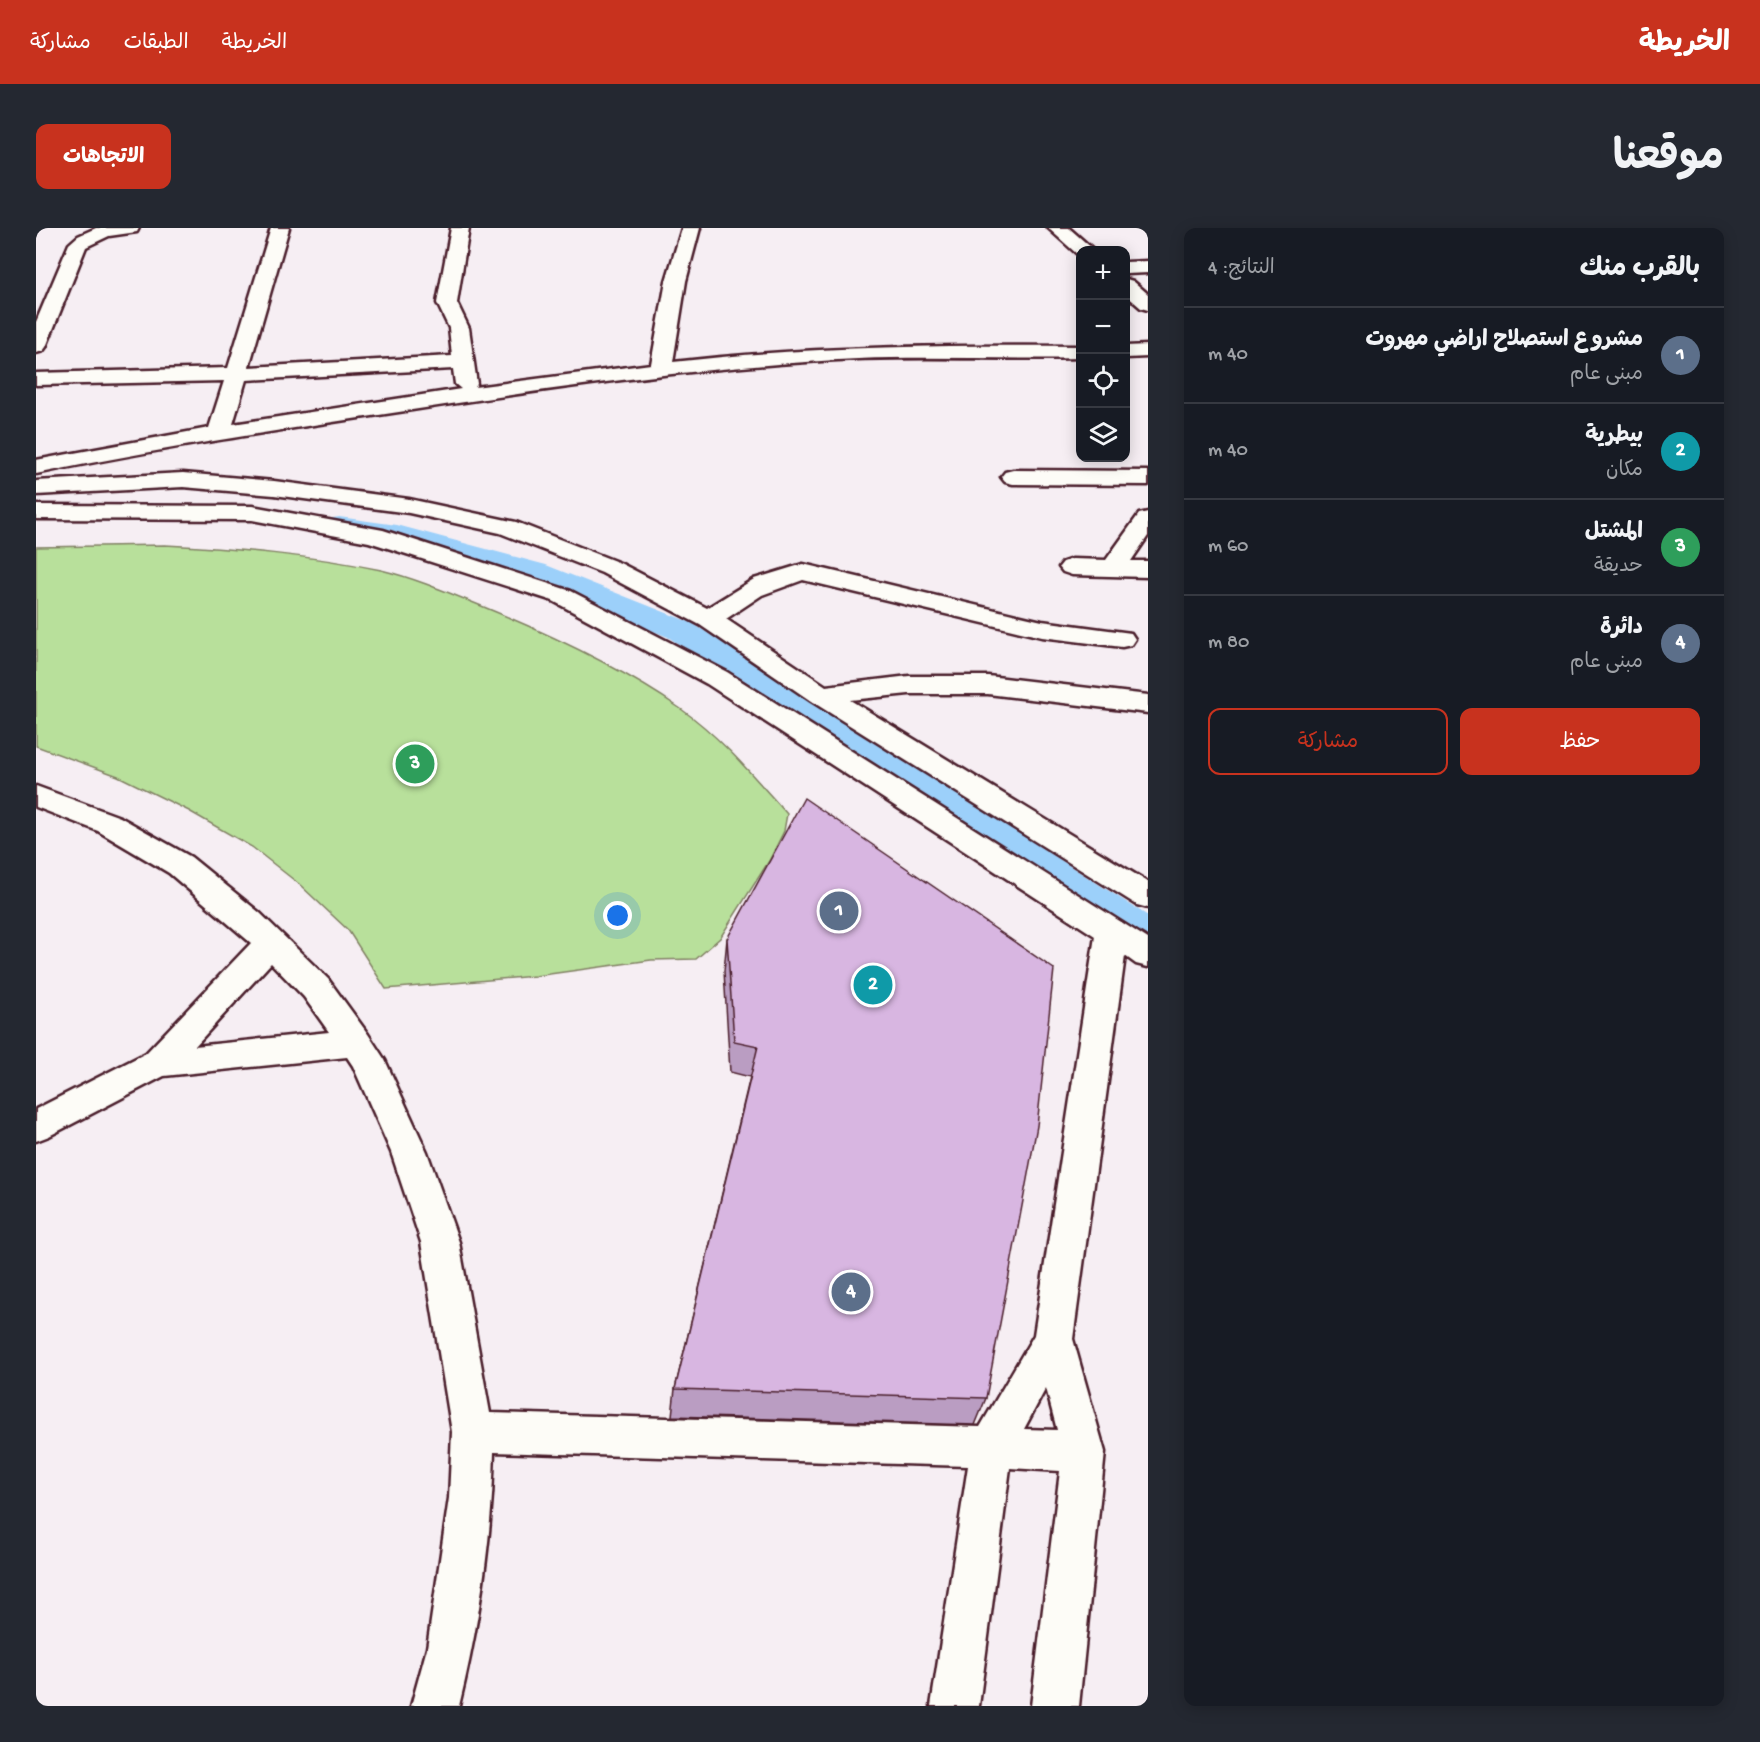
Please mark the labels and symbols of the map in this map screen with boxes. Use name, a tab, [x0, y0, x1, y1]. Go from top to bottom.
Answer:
pin: 3	[396, 742, 434, 786]
pin: 1	[820, 888, 858, 934]
your location	[603, 901, 632, 930]
pin: 2	[854, 962, 892, 1008]
pin: 4	[832, 1270, 870, 1314]

